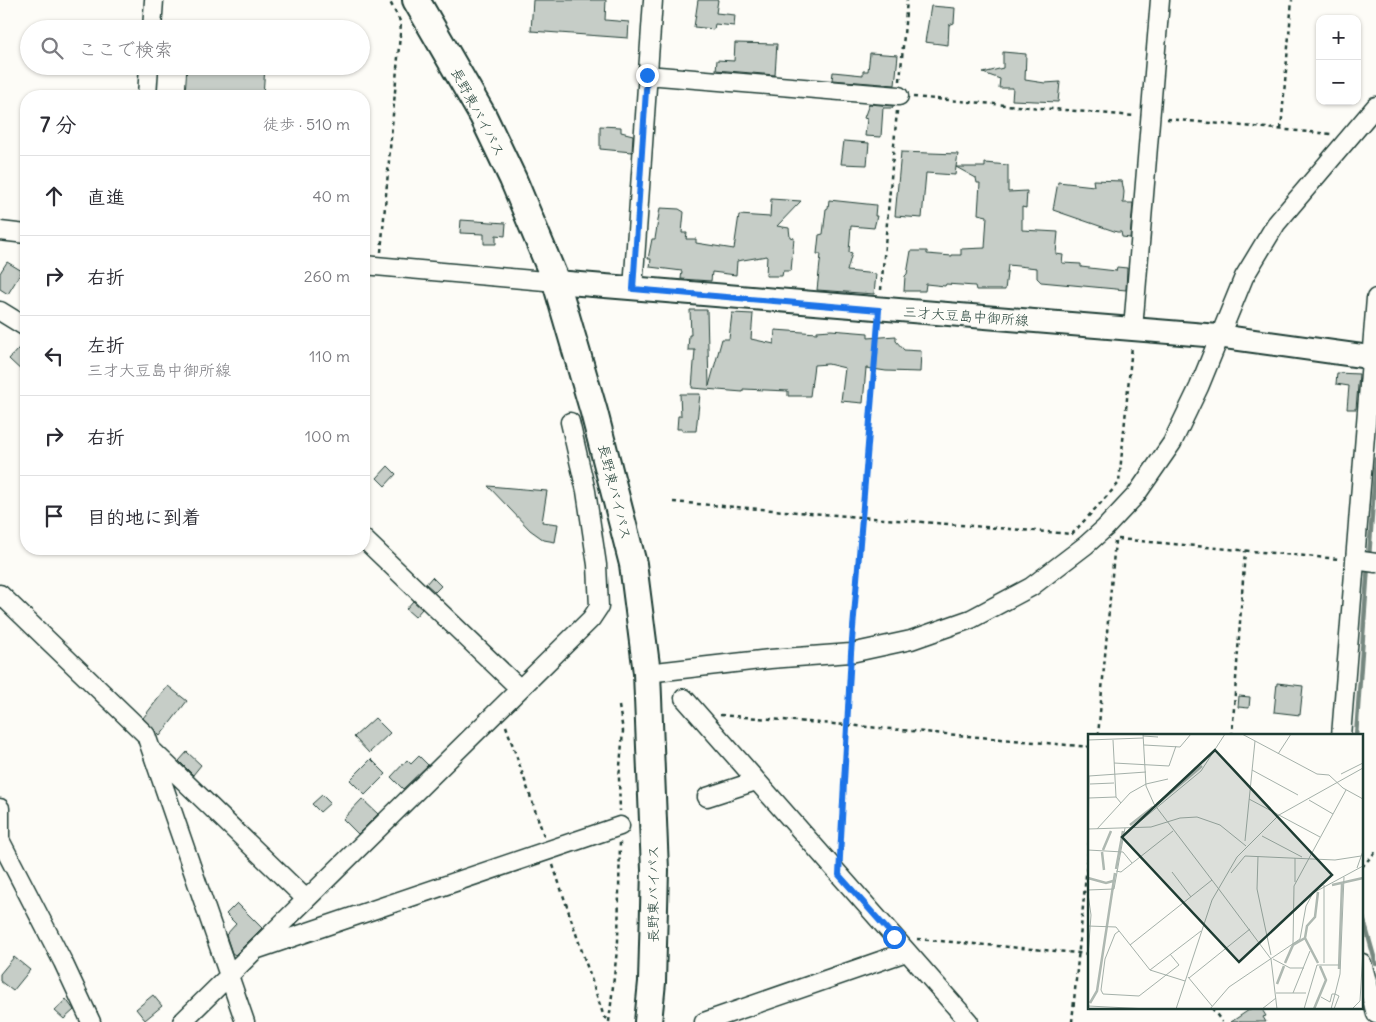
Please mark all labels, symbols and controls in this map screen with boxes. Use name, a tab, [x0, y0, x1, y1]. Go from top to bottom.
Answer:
map controls	[1316, 15, 1361, 105]
button: +	[1316, 15, 1361, 60]
search box	[20, 20, 370, 75]
icon: search	[38, 34, 66, 62]
text: ここで検索	[78, 37, 173, 61]
button: −	[1316, 60, 1361, 105]
route end	[636, 64, 659, 87]
street label: 長野東バイパス	[447, 65, 509, 159]
text: 7 分	[40, 111, 76, 138]
text: 徒歩 · 510 m	[263, 114, 350, 134]
icon: ahead	[40, 182, 68, 210]
text: 直進	[87, 185, 125, 209]
text: 40 m	[312, 186, 350, 206]
icon: right	[40, 262, 68, 290]
text: 右折	[87, 265, 125, 289]
text: 260 m	[304, 266, 350, 286]
street label: 三才大豆島中御所線	[903, 303, 1029, 329]
text: 左折	[87, 333, 125, 357]
icon: left	[40, 342, 68, 370]
text: 110 m	[309, 346, 350, 366]
text: 三才大豆島中御所線	[87, 360, 231, 380]
icon: right	[40, 422, 68, 450]
text: 右折	[87, 425, 125, 449]
text: 100 m	[305, 426, 350, 446]
street label: 長野東バイパス	[594, 442, 636, 542]
icon: arrive	[40, 502, 68, 530]
text: 目的地に到着	[87, 505, 201, 529]
inset map	[1088, 734, 1364, 1010]
street label: 長野東バイパス	[644, 845, 662, 943]
route start	[883, 926, 906, 949]

